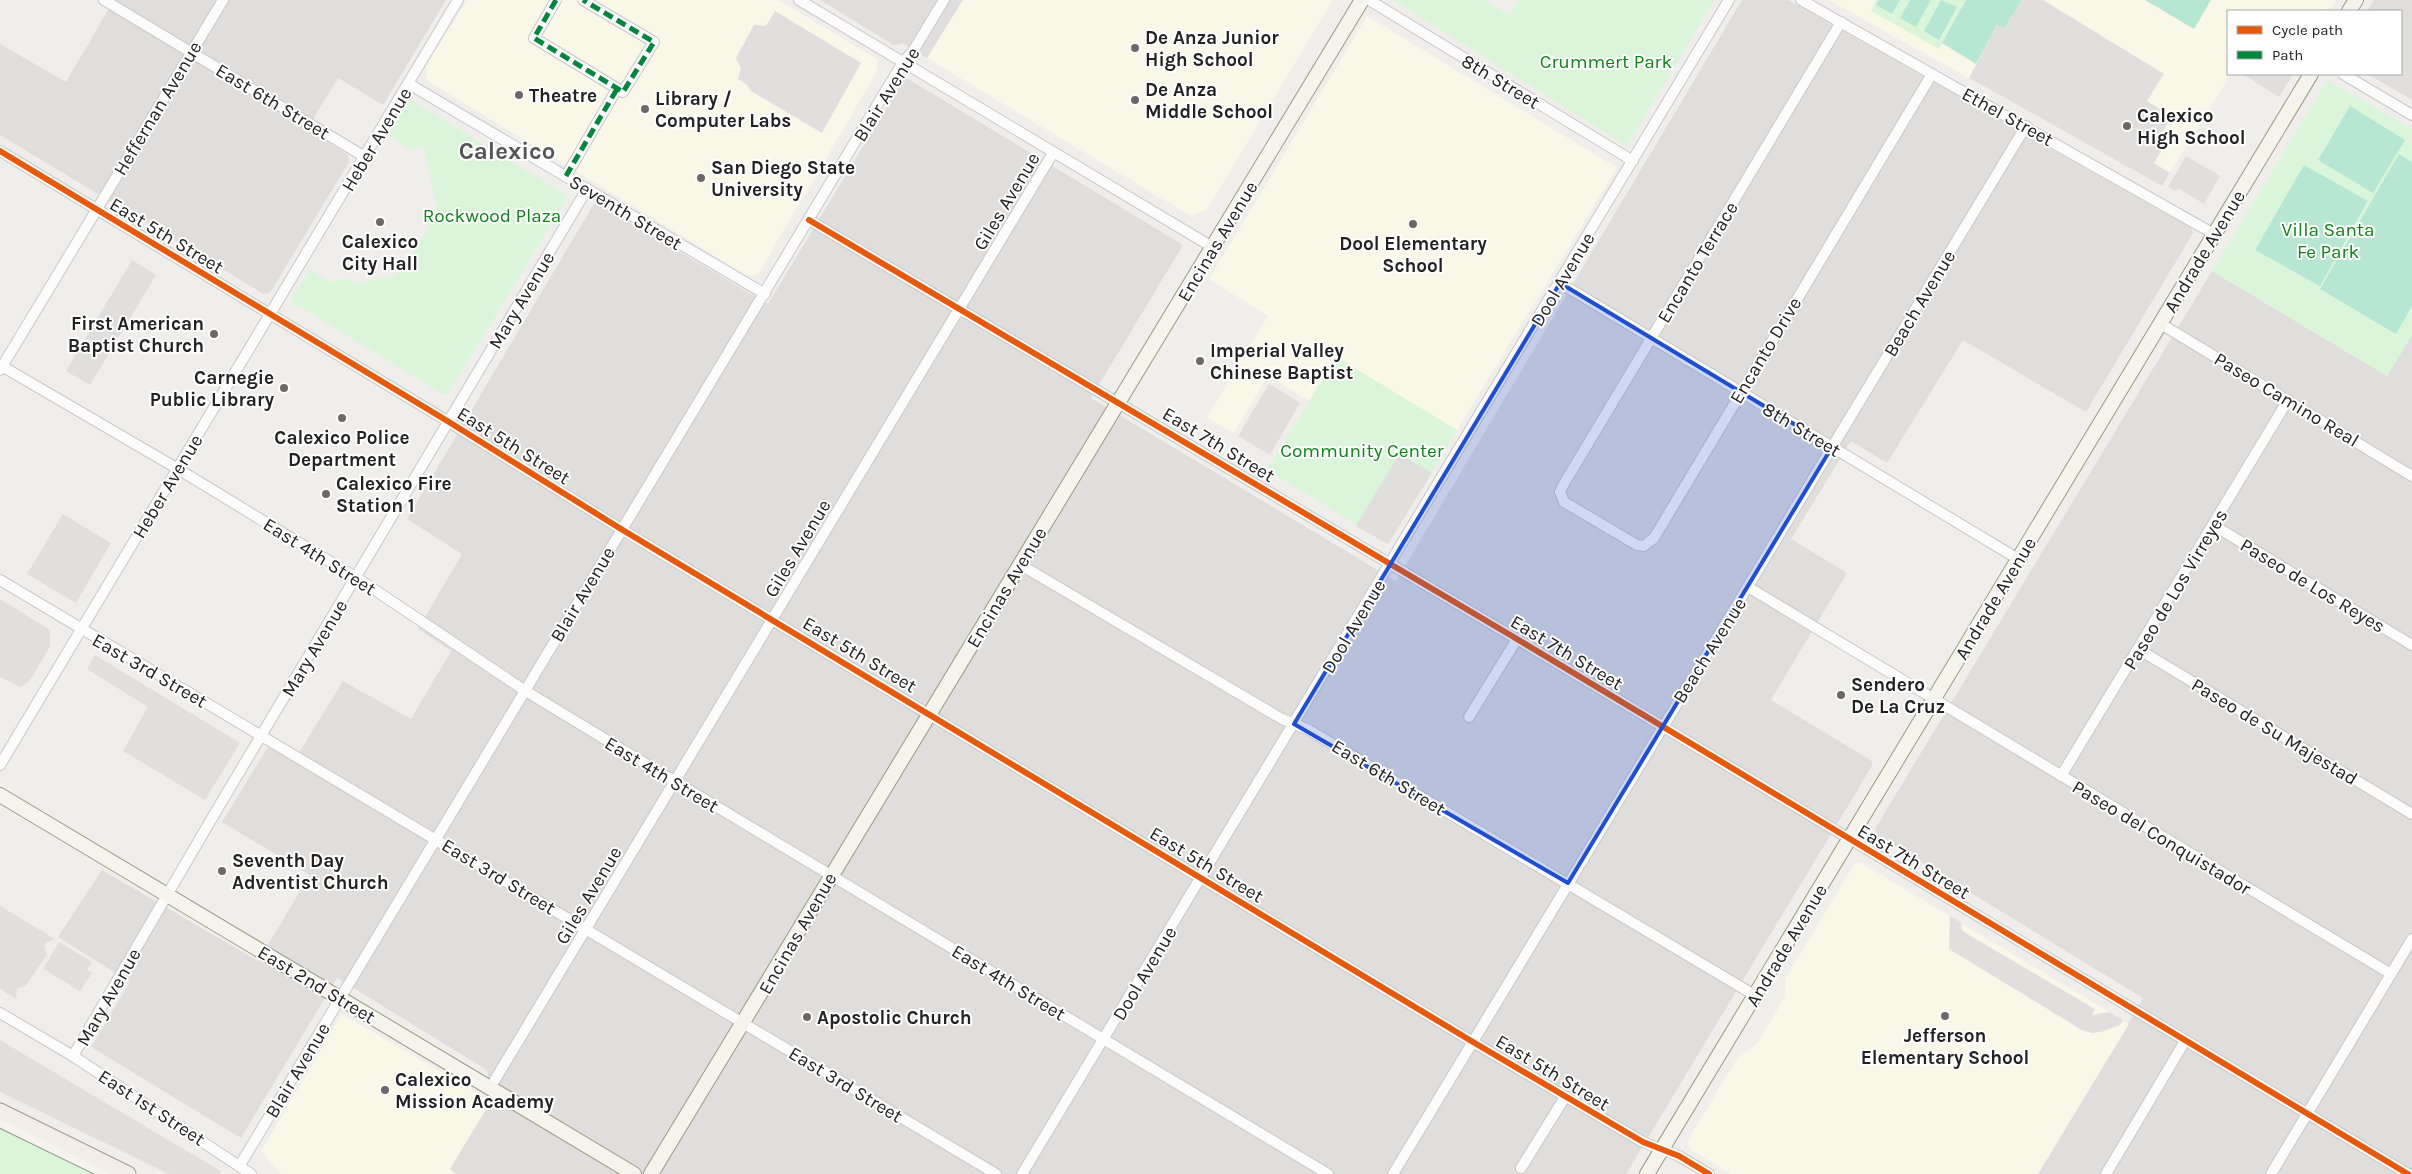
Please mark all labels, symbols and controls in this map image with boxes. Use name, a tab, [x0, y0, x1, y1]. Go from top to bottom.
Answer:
legend	[2227, 10, 2402, 75]
text: Cycle path	[2272, 21, 2343, 39]
place label: De Anza Junior High School	[1145, 27, 1279, 71]
street label: Heffernan Avenue	[109, 37, 207, 180]
marker: De Anza Junior High School	[1129, 42, 1141, 54]
street label: Blair Avenue	[849, 43, 925, 146]
text: Path	[2272, 46, 2303, 64]
street label: 8th Street	[1458, 50, 1543, 114]
park label: Crummert Park	[1540, 51, 1672, 73]
street label: East 6th Street	[212, 59, 333, 144]
place label: De Anza Middle School	[1145, 79, 1273, 123]
street label: Ethel Street	[1958, 83, 2057, 151]
street label: Heber Avenue	[337, 84, 417, 195]
place label: Theatre	[529, 85, 597, 107]
place label: Library / Computer Labs	[655, 88, 791, 132]
marker: Theatre	[513, 89, 525, 101]
marker: De Anza Middle School	[1129, 94, 1141, 106]
marker: Library / Computer Labs	[639, 103, 651, 115]
place label: Calexico High School	[2137, 105, 2246, 149]
marker: Calexico High School	[2121, 120, 2133, 132]
district label: Calexico	[459, 137, 555, 165]
street label: Giles Avenue	[969, 149, 1045, 254]
place label: San Diego State University	[711, 157, 855, 201]
street label: Seventh Street	[565, 171, 686, 255]
marker: San Diego State University	[695, 172, 707, 184]
street label: Encinas Avenue	[1173, 177, 1262, 306]
street label: Andrade Avenue	[2160, 186, 2250, 317]
street label: East 5th Street	[106, 193, 227, 278]
street label: Encanto Terrace	[1653, 198, 1743, 327]
park label: Rockwood Plaza	[423, 205, 561, 227]
marker: Calexico City Hall	[374, 216, 386, 228]
marker: Dool Elementary School	[1407, 218, 1419, 230]
park label: Villa Santa Fe Park	[2282, 219, 2374, 263]
street label: Dool Avenue	[1526, 229, 1599, 330]
place label: Calexico City Hall	[342, 231, 418, 275]
place label: Dool Elementary School	[1339, 233, 1487, 277]
street label: Beach Avenue	[1879, 246, 1960, 361]
street label: Mary Avenue	[484, 248, 559, 353]
street label: Encanto Drive	[1725, 293, 1806, 408]
place label: First American Baptist Church	[68, 313, 204, 357]
marker: First American Baptist Church	[208, 328, 220, 340]
place label: Imperial Valley Chinese Baptist	[1210, 340, 1353, 384]
street label: Paseo Camino Real	[2210, 348, 2363, 452]
marker: Imperial Valley Chinese Baptist	[1194, 355, 1206, 367]
place label: Carnegie Public Library	[150, 367, 274, 411]
marker: Carnegie Public Library	[278, 382, 290, 394]
street label: 8th Street	[1759, 398, 1844, 462]
street label: East 5th Street	[453, 402, 574, 489]
street label: East 7th Street	[1158, 403, 1279, 487]
marker: Calexico Police Department	[336, 412, 348, 424]
place label: Calexico Police Department	[274, 427, 410, 471]
street label: Heber Avenue	[128, 431, 208, 542]
park label: Community Center	[1280, 440, 1444, 462]
place label: Calexico Fire Station 1	[336, 473, 452, 517]
marker: Calexico Fire Station 1	[320, 488, 332, 500]
street label: Giles Avenue	[760, 496, 836, 601]
street label: Paseo de Los Virreyes	[2119, 505, 2233, 674]
street label: East 4th Street	[259, 513, 380, 600]
street label: Encinas Avenue	[962, 523, 1051, 652]
street label: Andrade Avenue	[1951, 533, 2041, 664]
street label: Paseo de Los Reyes	[2236, 534, 2389, 638]
street label: Blair Avenue	[546, 543, 620, 646]
street label: Dool Avenue	[1317, 576, 1390, 677]
street label: Beach Avenue	[1669, 594, 1751, 707]
street label: Mary Avenue	[277, 596, 352, 701]
street label: East 7th Street	[1506, 611, 1627, 695]
street label: East 5th Street	[799, 612, 920, 697]
street label: East 3rd Street	[88, 629, 211, 713]
place label: Sendero De La Cruz	[1851, 674, 1945, 718]
street label: Paseo de Su Majestad	[2187, 674, 2361, 790]
marker: Sendero De La Cruz	[1835, 689, 1847, 701]
street label: East 4th Street	[601, 732, 722, 817]
street label: East 6th Street	[1328, 735, 1449, 820]
street label: Paseo del Conquistador	[2068, 776, 2255, 900]
street label: East 7th Street	[1853, 820, 1974, 904]
street label: East 5th Street	[1146, 822, 1267, 907]
street label: East 3rd Street	[438, 834, 559, 919]
street label: Giles Avenue	[551, 843, 627, 948]
place label: Seventh Day Adventist Church	[232, 850, 389, 894]
marker: Seventh Day Adventist Church	[216, 865, 228, 877]
street label: Encinas Avenue	[754, 869, 842, 998]
street label: Andrade Avenue	[1742, 880, 1832, 1011]
street label: Dool Avenue	[1108, 923, 1181, 1024]
street label: East 4th Street	[948, 940, 1069, 1025]
street label: East 2nd Street	[254, 941, 379, 1029]
street label: Mary Avenue	[72, 945, 146, 1050]
place label: Apostolic Church	[817, 1007, 972, 1029]
marker: Jefferson Elementary School	[1939, 1010, 1951, 1022]
marker: Apostolic Church	[801, 1011, 813, 1023]
street label: Blair Avenue	[261, 1019, 335, 1122]
place label: Jefferson Elementary School	[1861, 1025, 2029, 1069]
street label: East 5th Street	[1492, 1030, 1613, 1115]
street label: East 3rd Street	[785, 1042, 906, 1127]
street label: East 1st Street	[94, 1065, 209, 1151]
place label: Calexico Mission Academy	[395, 1069, 554, 1113]
marker: Calexico Mission Academy	[379, 1084, 391, 1096]

